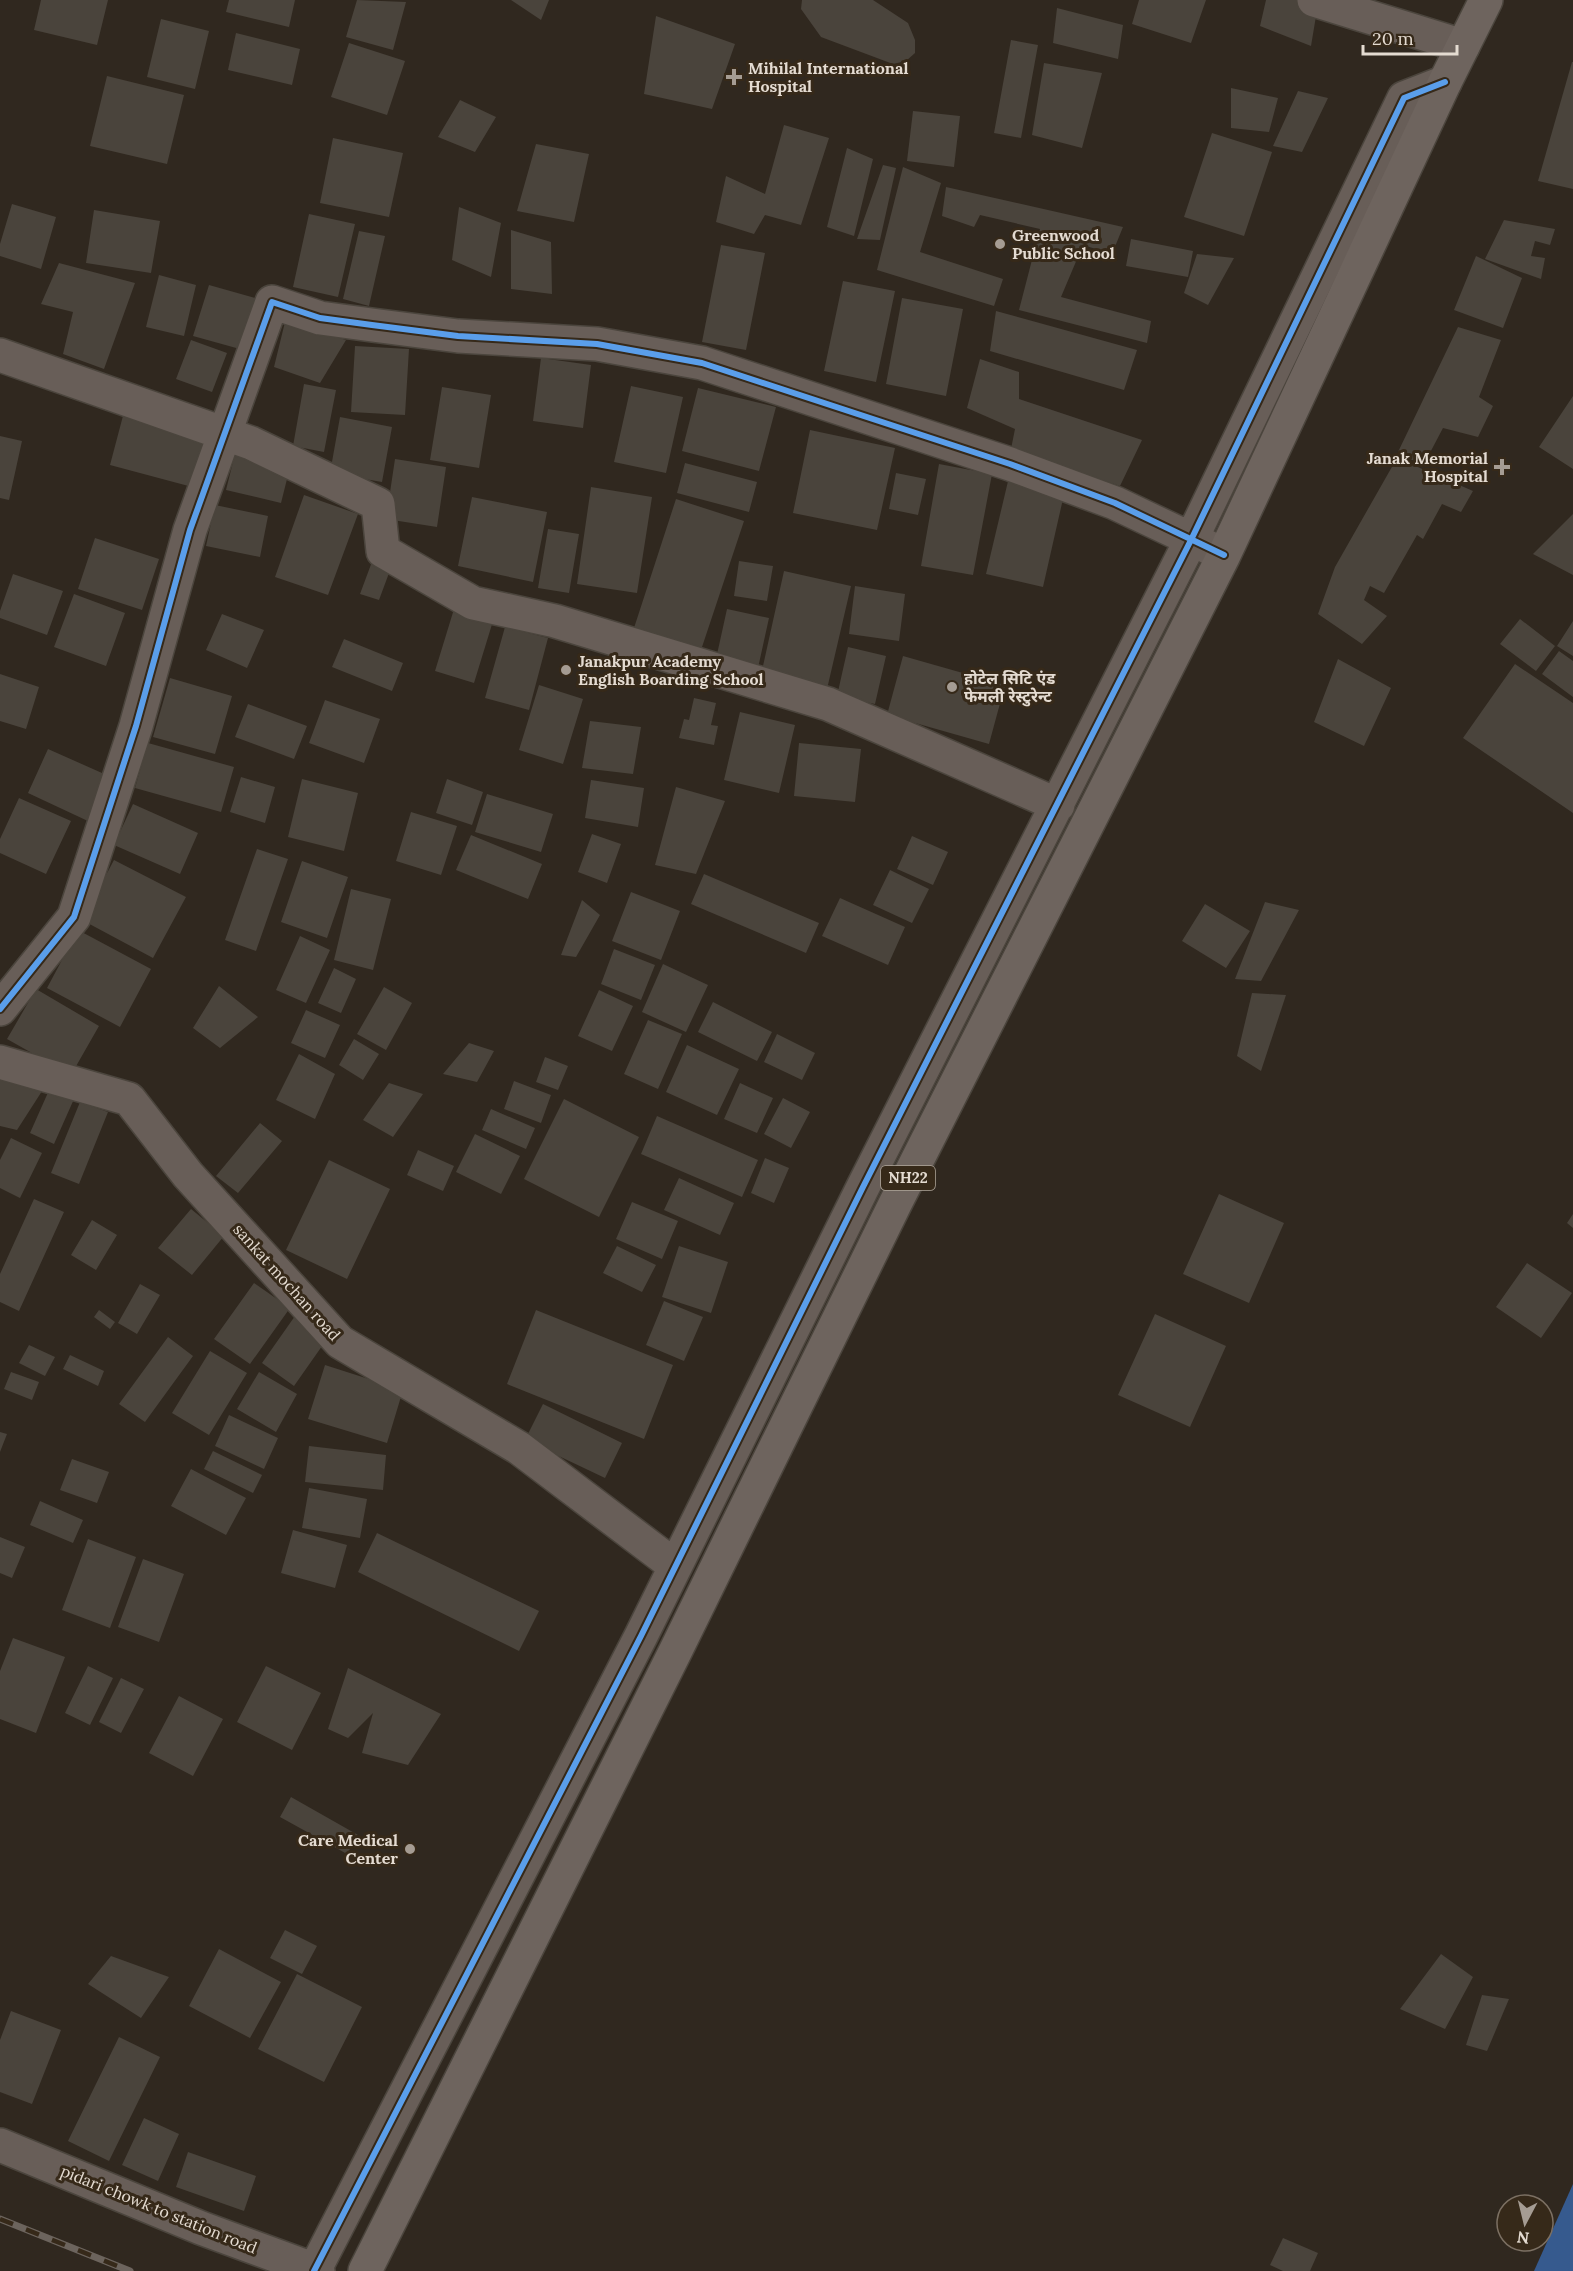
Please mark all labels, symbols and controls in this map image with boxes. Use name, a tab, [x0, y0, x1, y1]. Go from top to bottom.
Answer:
scale bar	[1363, 18, 1458, 56]
text: 20 m	[1372, 27, 1414, 50]
place label: Mihilal International Hospital	[748, 58, 908, 96]
marker: Mihilal International Hospital	[725, 68, 743, 86]
place label: Greenwood Public School	[1012, 225, 1115, 263]
marker: Greenwood Public School	[993, 237, 1007, 251]
place label: Janak Memorial Hospital	[1367, 448, 1488, 486]
marker: Janak Memorial Hospital	[1493, 458, 1511, 476]
place label: Janakpur Academy English Boarding School	[578, 651, 764, 689]
marker: Janakpur Academy English Boarding School	[559, 663, 573, 677]
place label: होटेल सिटि एंड फेमली रेस्टुरेन्ट	[964, 668, 1056, 707]
marker: होटेल सिटि एंड फेमली रेस्टुरेन्ट	[945, 680, 959, 694]
road number: NH22	[881, 1166, 935, 1190]
street label: sankat mochan road	[229, 1219, 345, 1345]
place label: Care Medical Center	[298, 1830, 398, 1868]
marker: Care Medical Center	[403, 1842, 417, 1856]
street label: pidari chowk to station road	[58, 2160, 260, 2258]
north arrow	[1495, 2193, 1555, 2253]
text: N	[1516, 2227, 1531, 2249]

